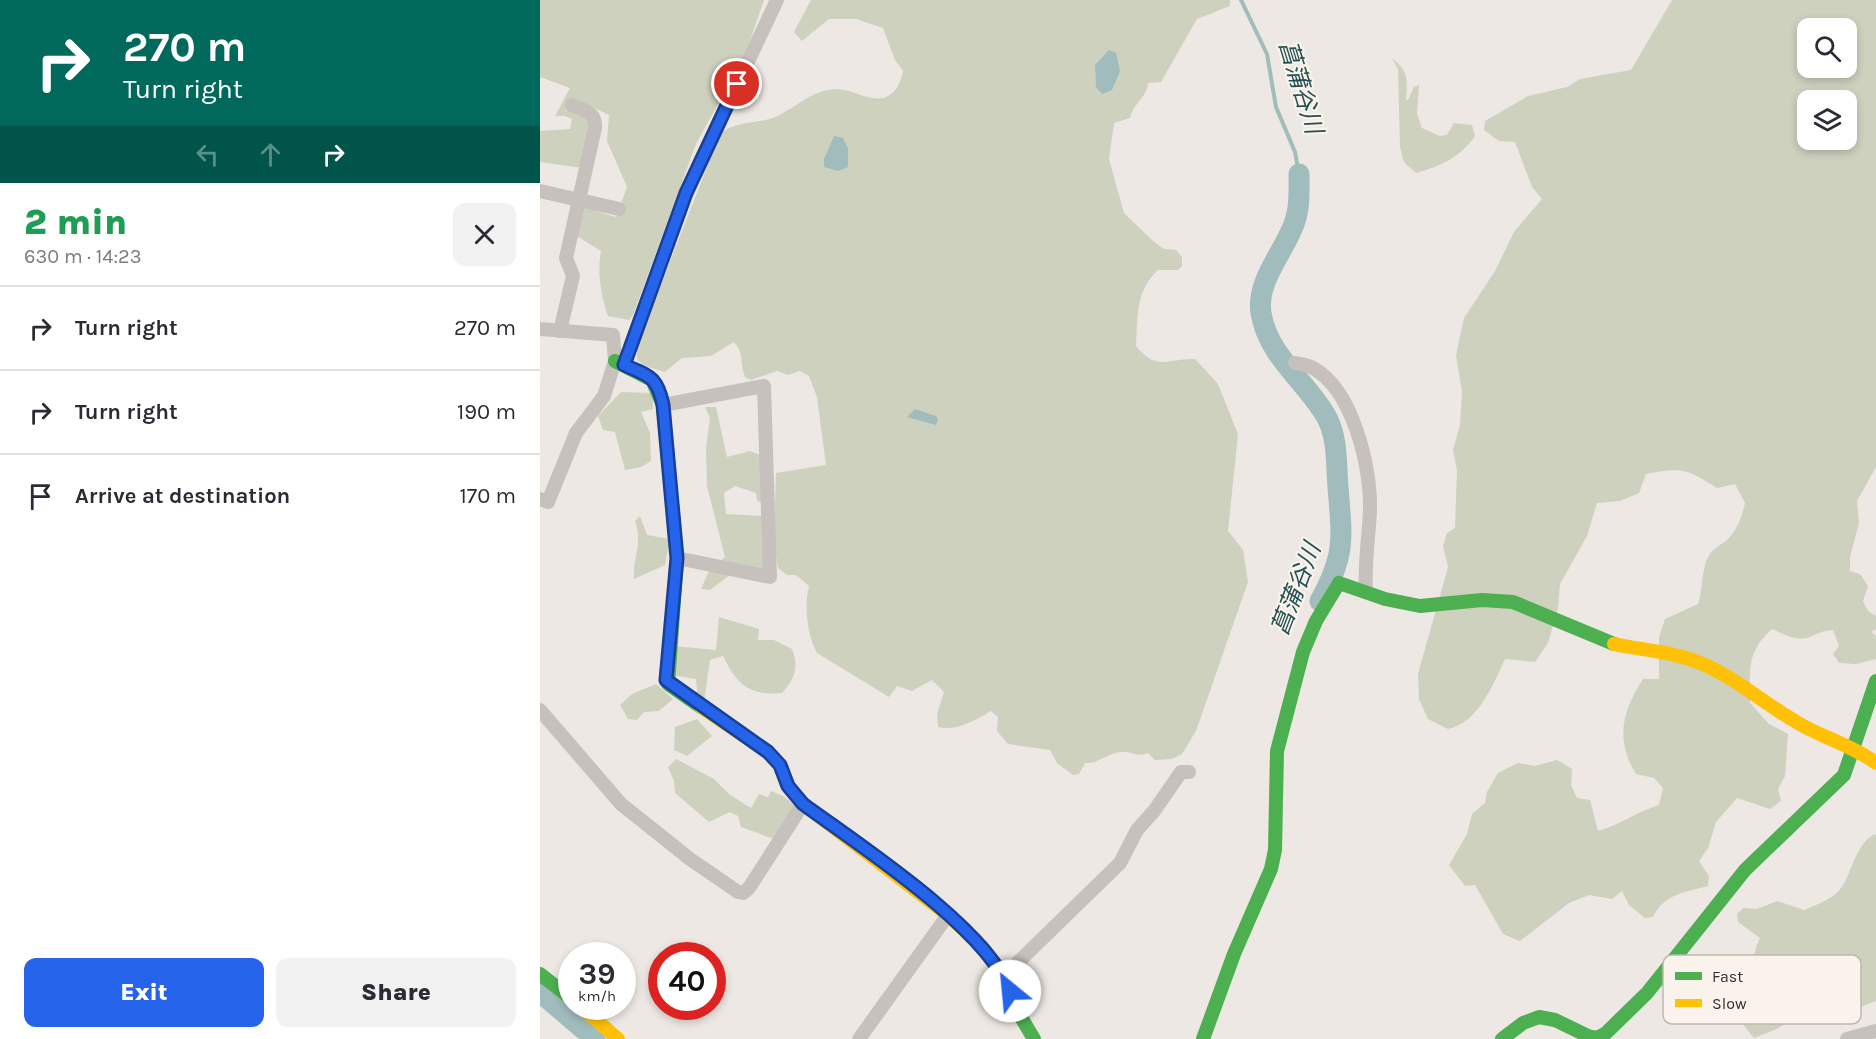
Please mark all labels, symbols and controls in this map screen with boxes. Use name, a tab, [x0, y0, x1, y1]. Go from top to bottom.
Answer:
map controls	[1797, 18, 1857, 150]
button: search	[1797, 18, 1857, 78]
text: 270 m	[123, 22, 246, 72]
icon: right	[24, 24, 102, 102]
water label: 菖蒲谷川	[1274, 37, 1329, 140]
pin	[711, 58, 762, 109]
icon: arrive	[720, 67, 753, 100]
text: Turn right	[123, 73, 243, 105]
button: layers	[1797, 90, 1857, 150]
icon: left	[191, 138, 224, 171]
icon: ahead	[254, 138, 287, 171]
icon: right	[317, 138, 350, 171]
text: 2 min	[24, 201, 127, 243]
button: close	[453, 203, 516, 266]
text: 630 m · 14:23	[24, 245, 141, 268]
icon: right	[24, 312, 57, 345]
text: Turn right	[75, 315, 178, 341]
text: 270 m	[454, 315, 516, 341]
icon: right	[24, 396, 57, 429]
text: Turn right	[75, 399, 178, 425]
text: 190 m	[457, 399, 516, 425]
icon: arrive	[24, 480, 57, 513]
text: Arrive at destination	[75, 483, 290, 509]
text: 170 m	[460, 483, 516, 509]
water label: 菖蒲谷川	[1266, 536, 1327, 639]
speed limit sign: 40	[648, 942, 726, 1020]
legend	[1663, 955, 1861, 1024]
text: 39	[579, 956, 615, 992]
button: Exit	[24, 958, 264, 1027]
button: Share	[276, 958, 516, 1027]
position arrow	[978, 959, 1042, 1023]
text: Fast	[1712, 967, 1743, 986]
text: km/h	[578, 987, 616, 1005]
text: Slow	[1712, 994, 1747, 1013]

